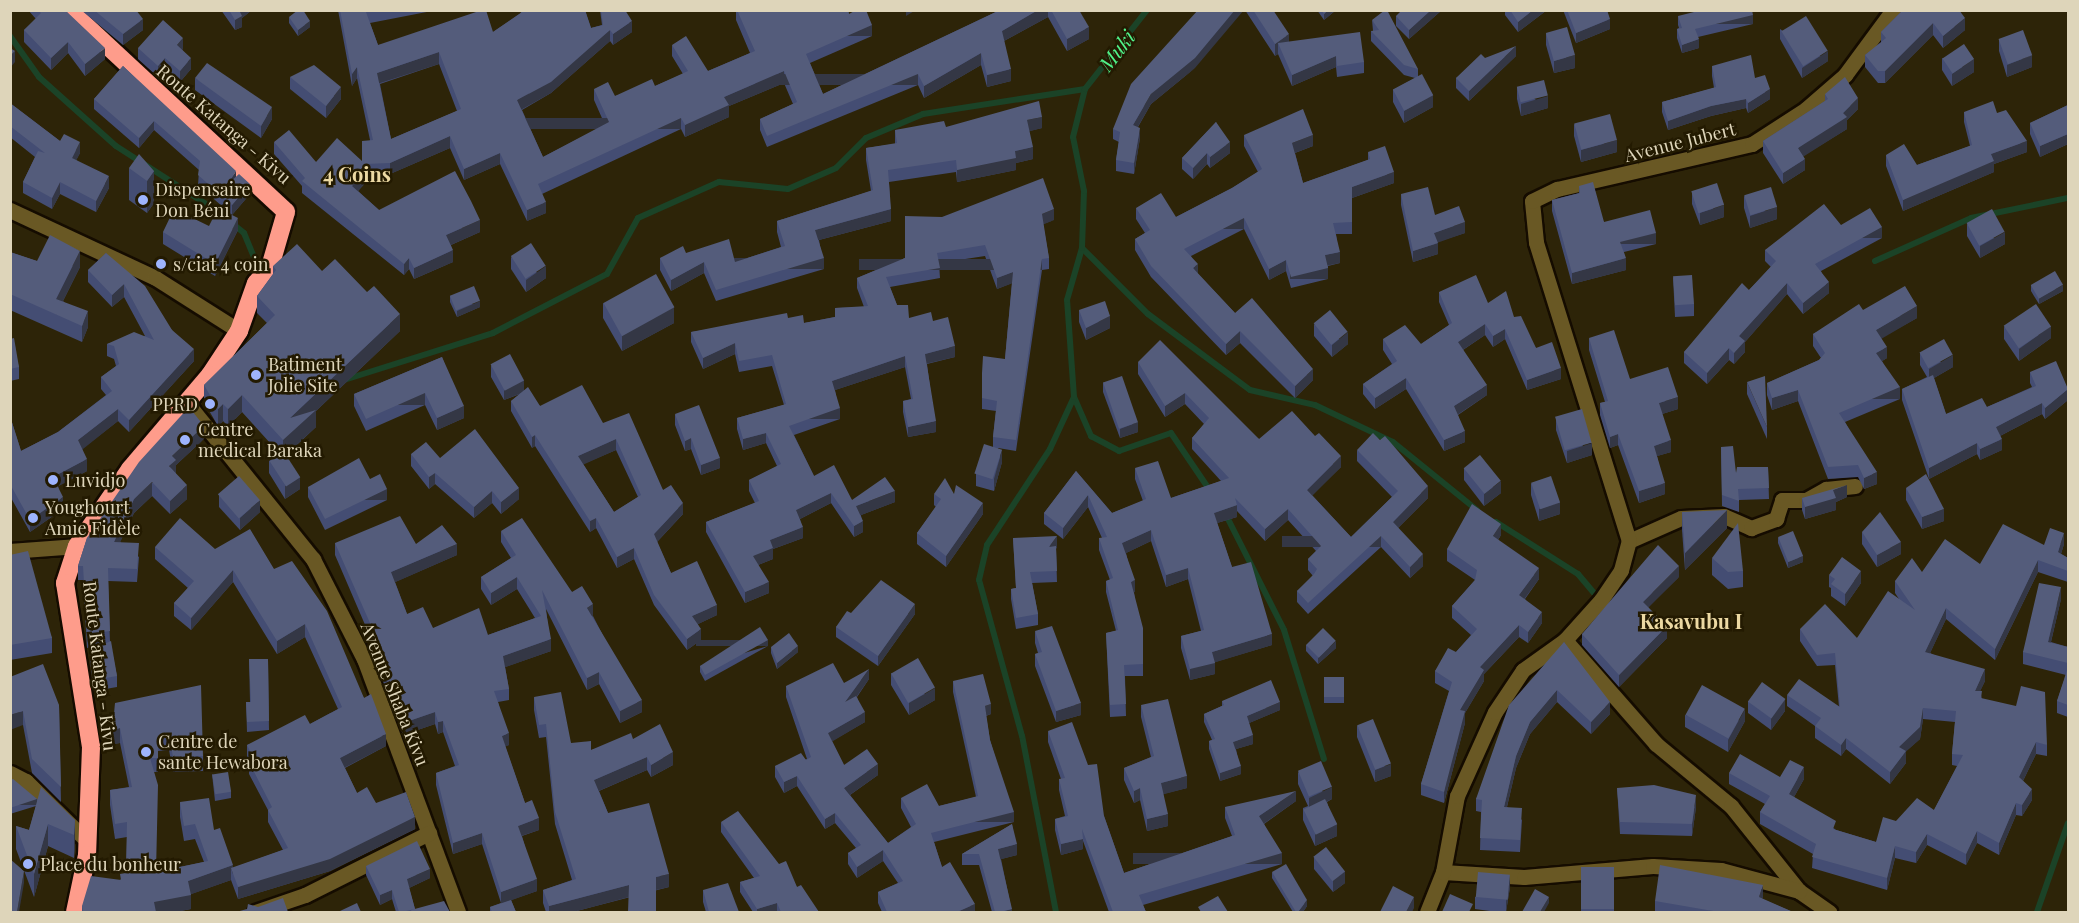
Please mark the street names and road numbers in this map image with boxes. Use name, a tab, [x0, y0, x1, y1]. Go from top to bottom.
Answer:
street label: Route Katanga - Kivu	[152, 60, 296, 188]
street label: Avenue Jubert	[1622, 118, 1738, 166]
street label: Route Katanga - Kivu	[79, 580, 121, 752]
street label: Avenue Shaba Kivu	[356, 619, 434, 769]

